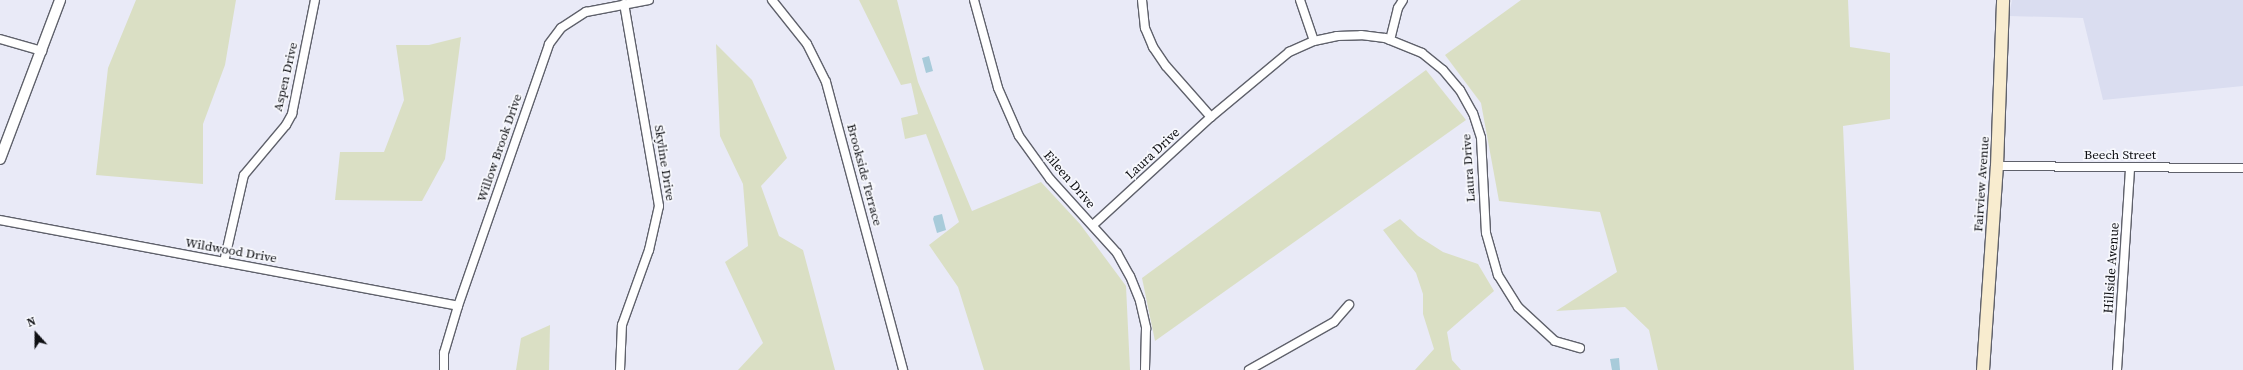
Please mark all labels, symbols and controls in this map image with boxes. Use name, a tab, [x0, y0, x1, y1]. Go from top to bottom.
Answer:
street label: Aspen Drive	[270, 41, 302, 113]
street label: Willow Brook Drive	[474, 92, 526, 204]
street label: Brookside Terrace	[843, 122, 885, 228]
street label: Skyline Drive	[650, 124, 678, 202]
street label: Laura Drive	[1123, 125, 1183, 183]
street label: Laura Drive	[1459, 133, 1479, 203]
street label: Fairview Avenue	[1971, 136, 1993, 232]
street label: Beech Street	[2084, 147, 2156, 163]
street label: Eileen Drive	[1040, 148, 1098, 212]
street label: Hillside Avenue	[2101, 222, 2123, 314]
street label: Wildwood Drive	[184, 235, 278, 267]
north arrow	[16, 314, 56, 354]
text: N	[25, 314, 38, 331]

